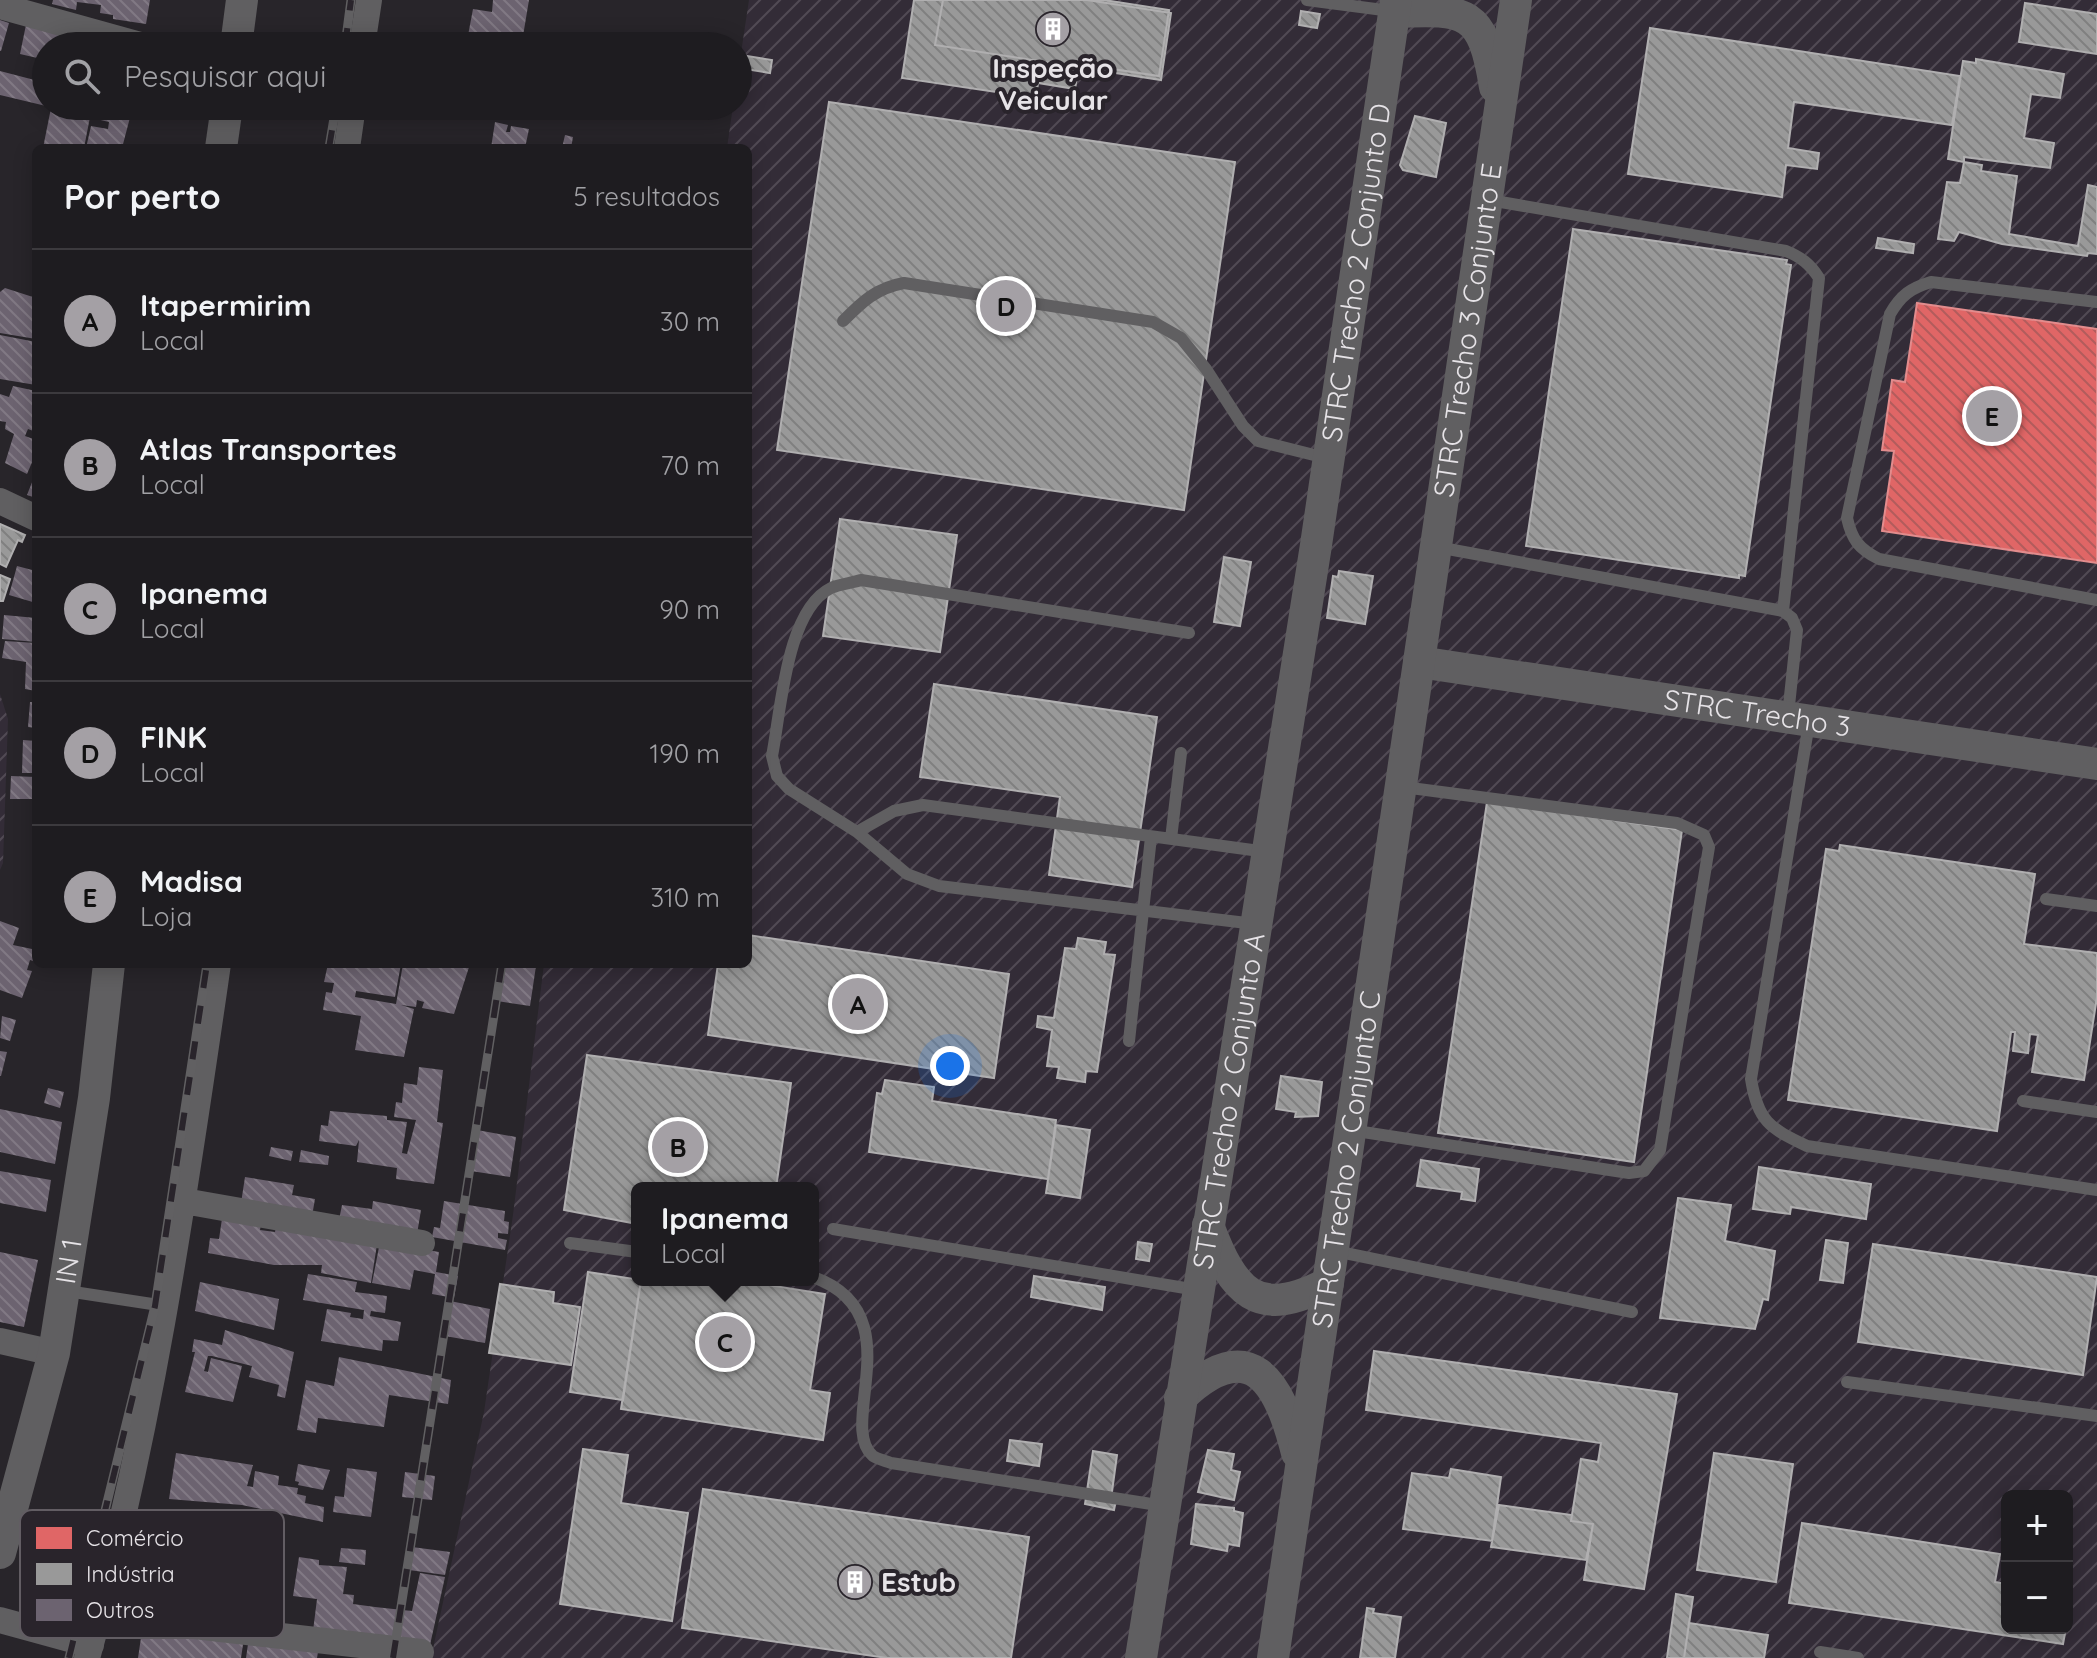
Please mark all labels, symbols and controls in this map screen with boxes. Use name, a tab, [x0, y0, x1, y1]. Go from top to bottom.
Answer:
building icon: Inspeção Veicular	[1034, 10, 1072, 48]
search box	[32, 32, 752, 120]
place label: Inspeção Veicular	[992, 50, 1114, 117]
icon: search	[60, 54, 104, 98]
text: Pesquisar aqui	[124, 57, 326, 95]
street label: STRC Trecho 2 Conjunto D	[1313, 101, 1398, 444]
street label: STRC Trecho 3 Conjunto E	[1425, 161, 1509, 499]
text: Por perto	[64, 175, 221, 218]
text: 5 resultados	[573, 180, 720, 213]
pin: D	[980, 276, 1032, 336]
text: Itapermirim	[140, 286, 311, 324]
text: A	[82, 305, 98, 338]
text: 30 m	[660, 305, 720, 338]
text: Local	[140, 324, 205, 357]
pin: E	[1966, 386, 2018, 446]
text: Atlas Transportes	[140, 430, 397, 468]
text: B	[81, 449, 99, 482]
text: 70 m	[660, 449, 720, 482]
text: Local	[140, 468, 205, 501]
text: Ipanema	[140, 574, 268, 612]
text: C	[82, 593, 98, 626]
text: 90 m	[659, 593, 720, 626]
text: Local	[140, 612, 205, 645]
street label: STRC Trecho 3	[1662, 681, 1853, 744]
text: FINK	[140, 718, 207, 756]
text: D	[81, 737, 99, 770]
text: 190 m	[650, 737, 720, 770]
text: Local	[140, 756, 205, 789]
text: Madisa	[140, 862, 243, 900]
text: E	[83, 881, 97, 914]
text: 310 m	[650, 881, 720, 914]
text: Loja	[140, 900, 192, 933]
street label: STRC Trecho 2 Conjunto A	[1184, 930, 1272, 1271]
pin: A	[832, 974, 884, 1034]
street label: STRC Trecho 2 Conjunto C	[1304, 989, 1388, 1330]
your location	[930, 1046, 970, 1086]
pin: B	[652, 1117, 704, 1177]
popup	[631, 1182, 819, 1286]
text: Ipanema	[661, 1199, 789, 1237]
street label: IN 1	[47, 1236, 89, 1286]
text: Local	[661, 1237, 726, 1270]
pin: C	[699, 1312, 751, 1372]
map controls	[2001, 1490, 2073, 1634]
button: +	[2001, 1490, 2073, 1562]
legend	[20, 1510, 284, 1638]
text: Comércio	[86, 1524, 184, 1552]
text: Indústria	[86, 1560, 175, 1588]
button: −	[2001, 1562, 2073, 1634]
building icon: Estub	[836, 1563, 874, 1601]
place label: Estub	[881, 1564, 956, 1599]
text: Outros	[86, 1596, 154, 1624]

